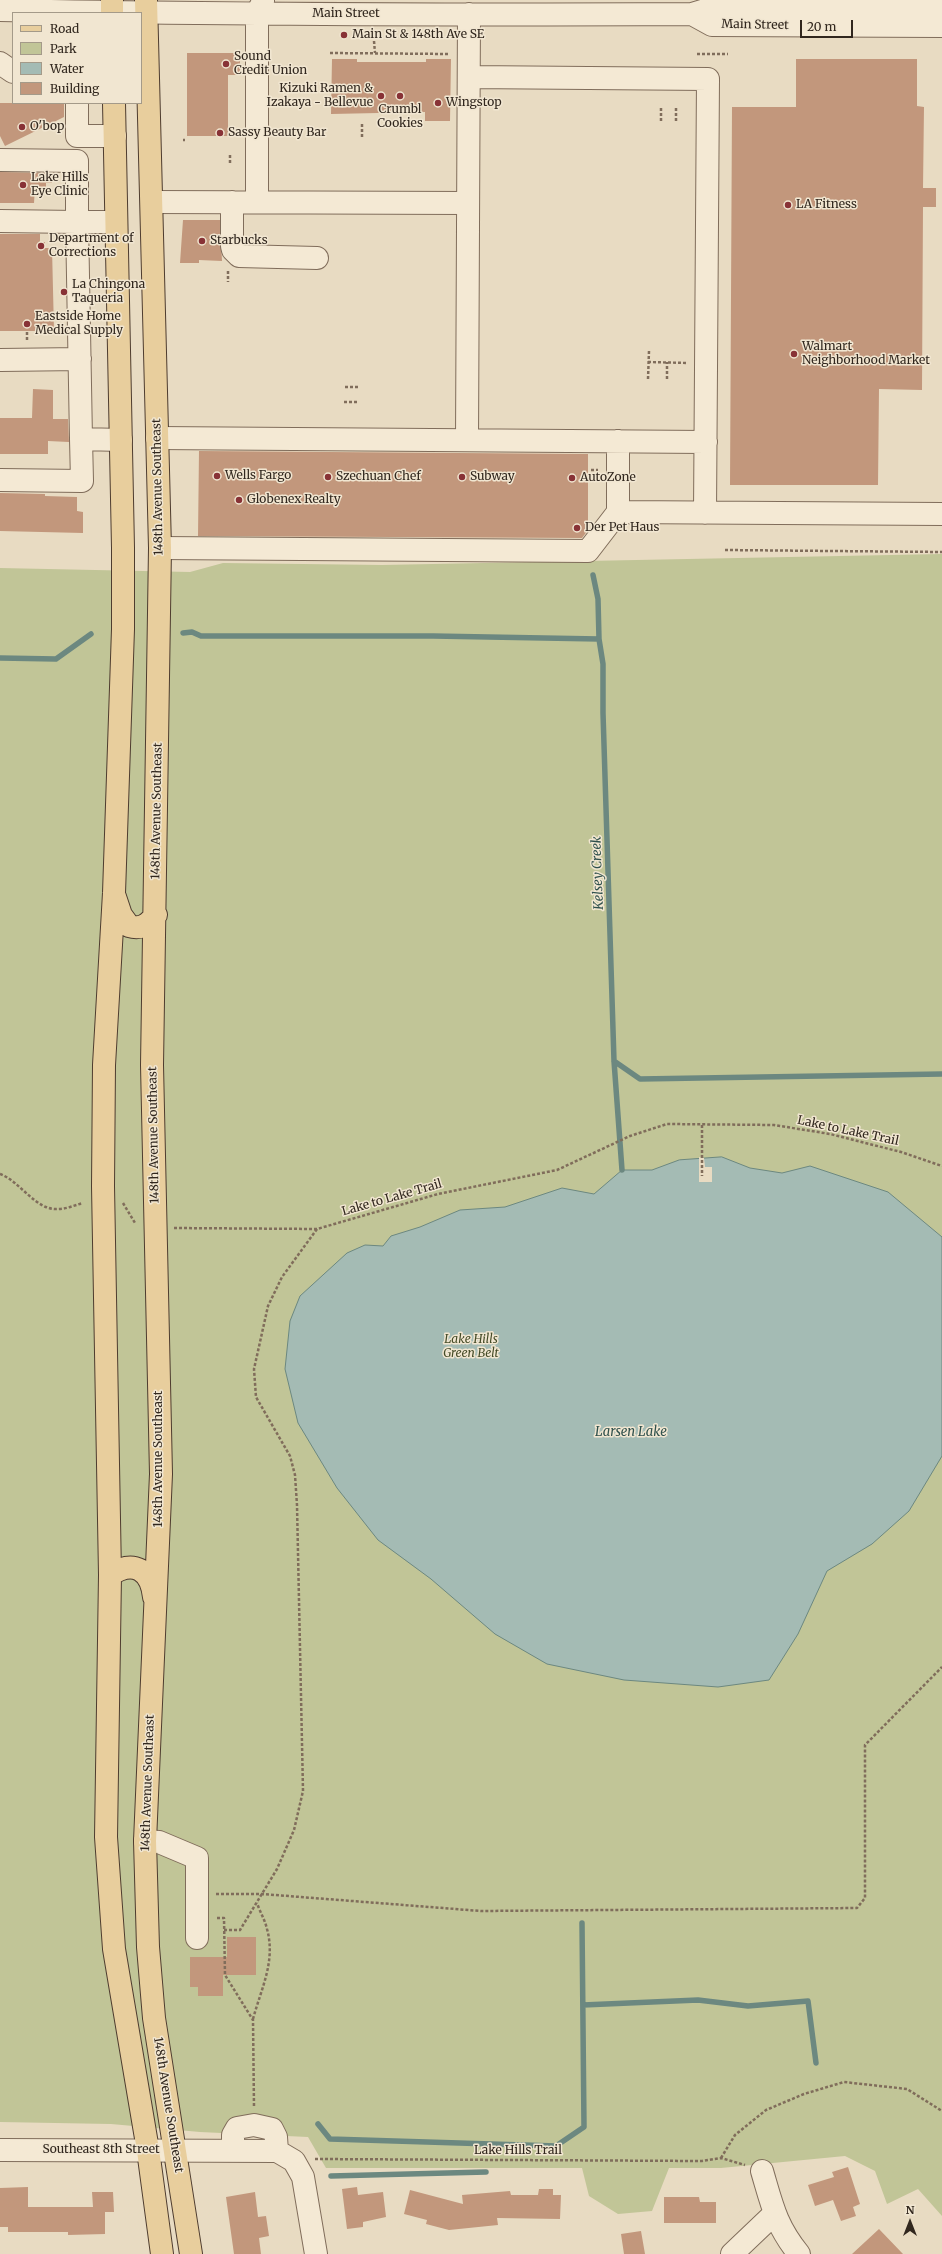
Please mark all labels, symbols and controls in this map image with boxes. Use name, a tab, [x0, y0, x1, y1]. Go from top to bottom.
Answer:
street label: Main Street	[312, 7, 380, 21]
legend	[12, 12, 142, 104]
scale bar	[802, 12, 855, 38]
street label: Main Street	[721, 17, 789, 33]
text: 20 m	[807, 19, 836, 34]
text: Road	[50, 21, 79, 36]
place label: Main St & 148th Ave SE	[352, 28, 484, 42]
marker: Main St & 148th Ave SE	[339, 30, 349, 40]
text: Park	[50, 41, 77, 56]
place label: Sound Credit Union	[234, 50, 307, 78]
marker: Sound Credit Union	[221, 59, 231, 69]
text: Water	[50, 61, 84, 76]
text: Building	[50, 81, 99, 96]
place label: Kizuki Ramen & Izakaya - Bellevue	[267, 82, 373, 110]
marker: Kizuki Ramen & Izakaya - Bellevue	[376, 91, 386, 101]
marker: Crumbl Cookies	[395, 91, 405, 101]
place label: Wingstop	[446, 96, 502, 110]
marker: Wingstop	[433, 98, 443, 108]
place label: Crumbl Cookies	[377, 103, 423, 131]
place label: O'bop	[30, 120, 64, 134]
marker: O'bop	[17, 122, 27, 132]
place label: Sassy Beauty Bar	[228, 126, 326, 140]
marker: Sassy Beauty Bar	[215, 128, 225, 138]
place label: Lake Hills Eye Clinic	[31, 171, 88, 199]
marker: Lake Hills Eye Clinic	[18, 180, 28, 190]
place label: LA Fitness	[796, 198, 857, 212]
marker: LA Fitness	[783, 200, 793, 210]
place label: Department of Corrections	[49, 232, 134, 260]
place label: Starbucks	[210, 234, 268, 248]
marker: Starbucks	[197, 236, 207, 246]
marker: Department of Corrections	[36, 241, 46, 251]
place label: La Chingona Taqueria	[72, 278, 145, 306]
marker: La Chingona Taqueria	[59, 287, 69, 297]
place label: Eastside Home Medical Supply	[35, 310, 123, 338]
marker: Eastside Home Medical Supply	[22, 319, 32, 329]
place label: Walmart Neighborhood Market	[802, 340, 930, 368]
marker: Walmart Neighborhood Market	[789, 349, 799, 359]
street label: 148th Avenue Southeast	[150, 418, 166, 556]
place label: Wells Fargo	[225, 469, 291, 483]
place label: Szechuan Chef	[336, 470, 421, 484]
place label: Subway	[470, 470, 515, 484]
marker: Wells Fargo	[212, 471, 222, 481]
place label: AutoZone	[580, 471, 636, 485]
marker: Szechuan Chef	[323, 472, 333, 482]
marker: Subway	[457, 472, 467, 482]
marker: AutoZone	[567, 473, 577, 483]
place label: Globenex Realty	[247, 493, 341, 507]
marker: Globenex Realty	[234, 495, 244, 505]
place label: Der Pet Haus	[585, 521, 659, 535]
marker: Der Pet Haus	[572, 523, 582, 533]
street label: 148th Avenue Southeast	[149, 742, 165, 880]
water label: Kelsey Creek	[589, 836, 607, 910]
street label: 148th Avenue Southeast	[146, 1066, 162, 1204]
street label: Lake to Lake Trail	[796, 1113, 900, 1149]
street label: Lake to Lake Trail	[340, 1177, 444, 1219]
park label: Lake Hills Green Belt	[443, 1333, 499, 1361]
street label: 148th Avenue Southeast	[152, 1390, 166, 1528]
water label: Larsen Lake	[595, 1424, 667, 1440]
street label: 148th Avenue Southeast	[138, 1714, 158, 1852]
street label: 148th Avenue Southeast	[150, 2036, 186, 2174]
street label: Southeast 8th Street	[42, 2143, 160, 2157]
street label: Lake Hills Trail	[474, 2144, 562, 2158]
north arrow	[890, 2202, 930, 2242]
text: N	[906, 2203, 914, 2217]

